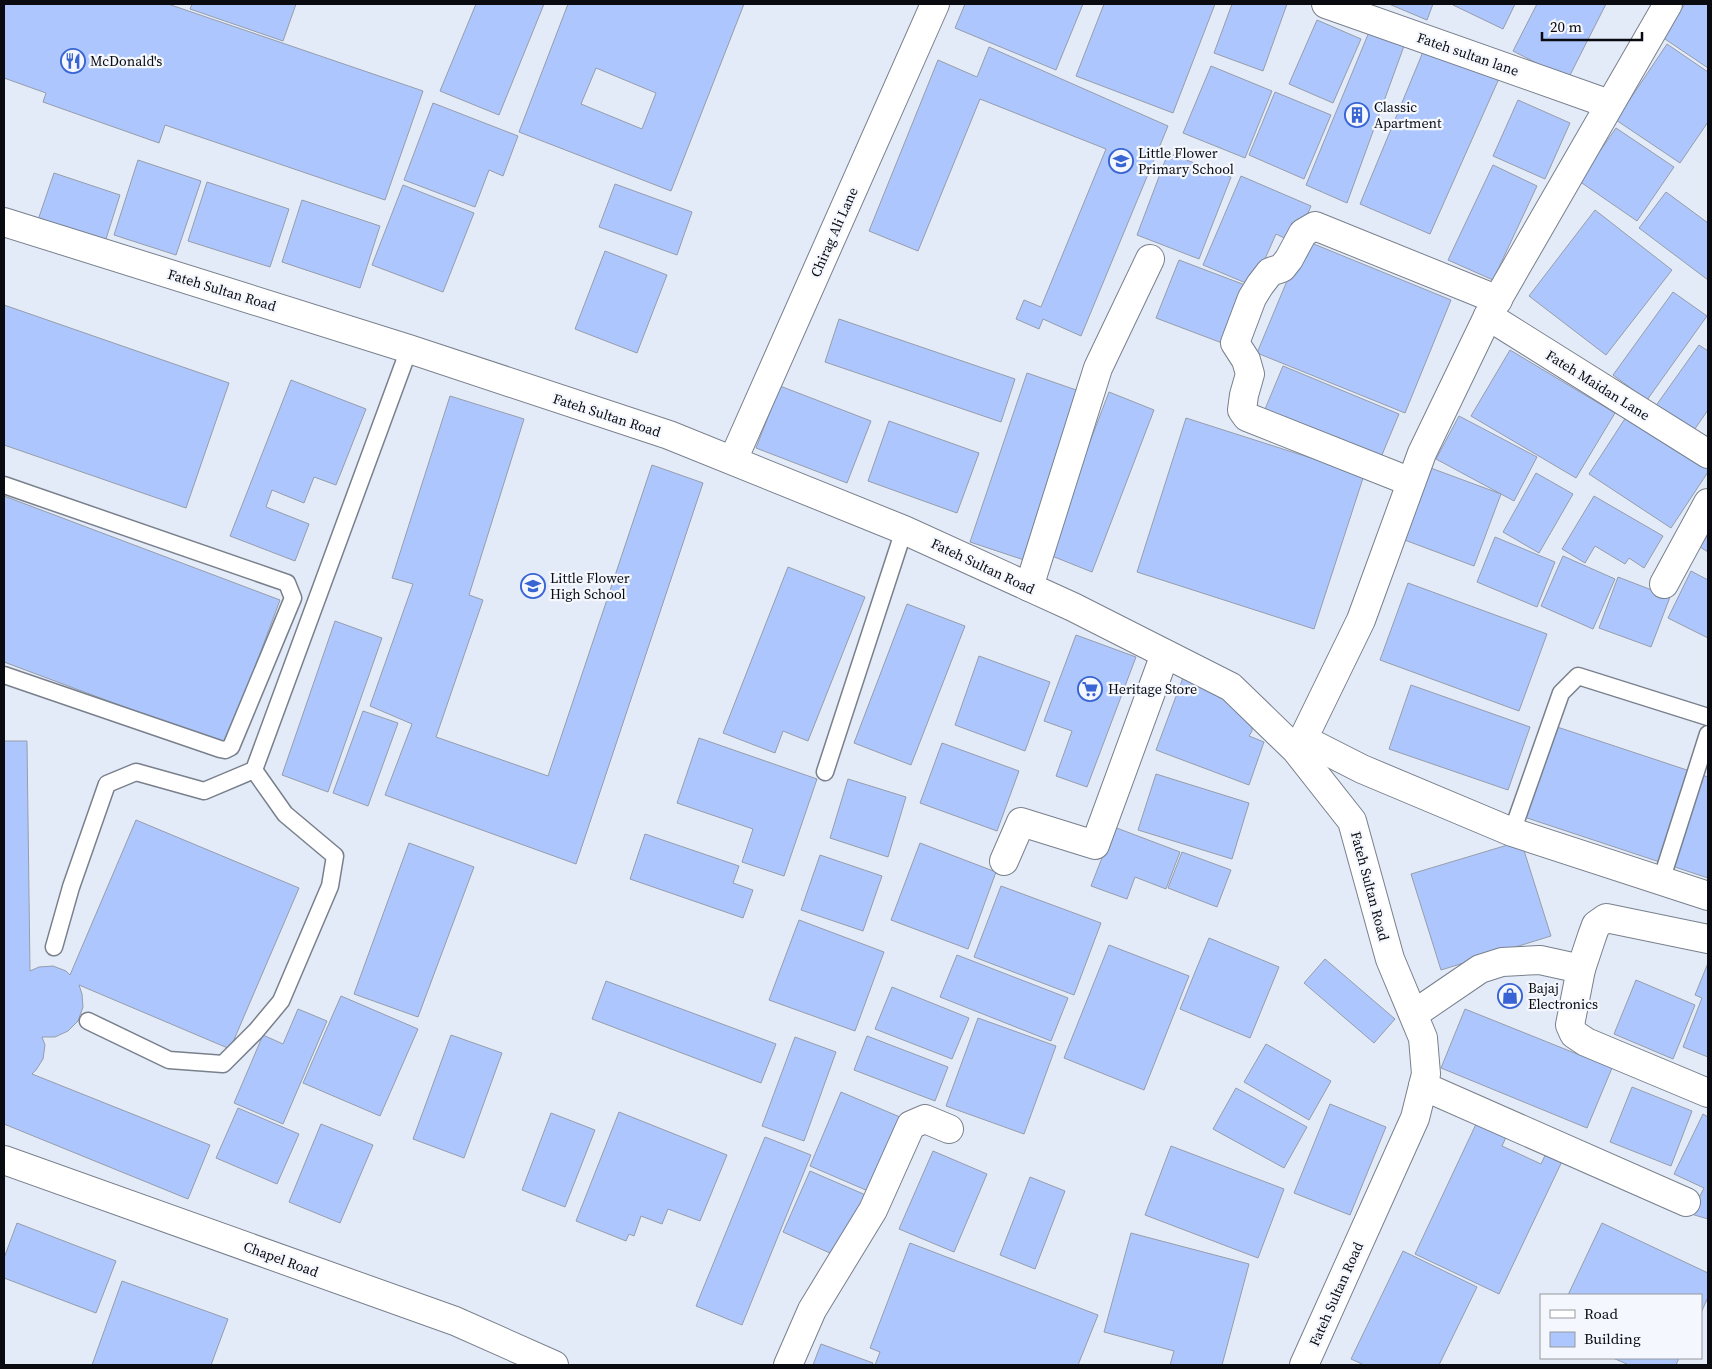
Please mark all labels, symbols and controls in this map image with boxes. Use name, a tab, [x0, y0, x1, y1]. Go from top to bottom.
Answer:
scale bar	[1542, 10, 1642, 42]
text: 20 m	[1550, 16, 1582, 37]
street label: Fateh sultan lane	[1414, 27, 1522, 81]
restaurant icon: McDonald's	[60, 48, 86, 74]
place label: McDonald's	[90, 51, 162, 71]
place label: Classic Apartment	[1374, 97, 1442, 133]
building icon: Classic Apartment	[1344, 102, 1370, 128]
place label: Little Flower Primary School	[1138, 143, 1234, 179]
school or university icon: Little Flower Primary School	[1108, 148, 1134, 174]
street label: Chirag Ali Lane	[805, 184, 863, 280]
street label: Fateh Sultan Road	[165, 264, 279, 316]
street label: Fateh Maidan Lane	[1542, 345, 1654, 425]
street label: Fateh Sultan Road	[550, 388, 664, 442]
street label: Fateh Sultan Road	[928, 533, 1038, 599]
place label: Little Flower High School	[550, 568, 630, 604]
school or university icon: Little Flower High School	[520, 573, 546, 599]
supermarket icon: Heritage Store	[1077, 676, 1103, 702]
place label: Heritage Store	[1108, 679, 1197, 699]
street label: Fateh Sultan Road	[1346, 829, 1394, 943]
place label: Bajaj Electronics	[1528, 978, 1598, 1014]
shop icon: Bajaj Electronics	[1497, 983, 1523, 1009]
street label: Chapel Road	[241, 1236, 321, 1282]
street label: Fateh Sultan Road	[1304, 1239, 1368, 1349]
legend	[1540, 1294, 1702, 1359]
text: Road	[1584, 1303, 1618, 1324]
text: Building	[1584, 1328, 1641, 1349]

